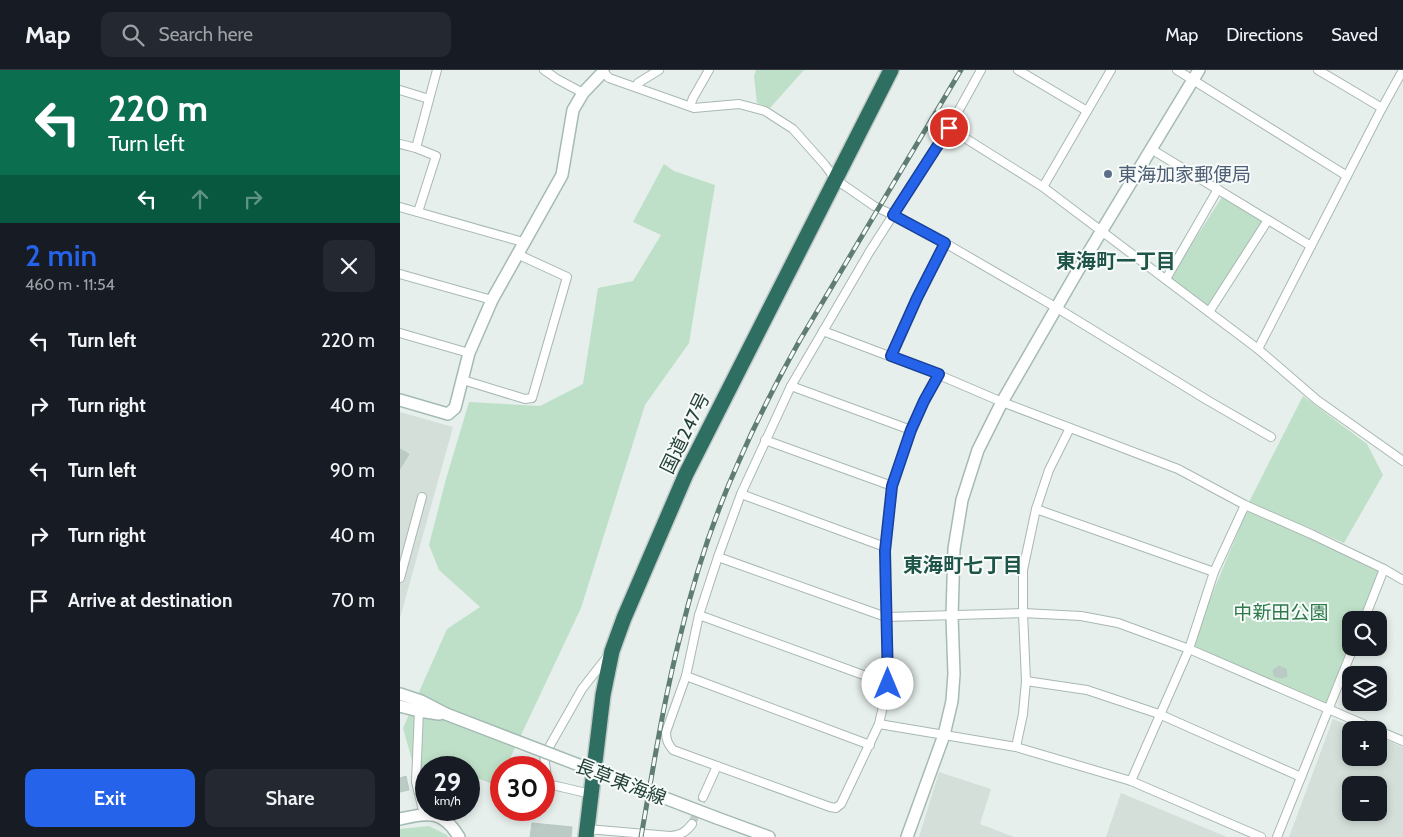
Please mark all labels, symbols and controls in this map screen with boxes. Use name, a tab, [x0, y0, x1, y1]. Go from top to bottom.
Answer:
search box	[101, 12, 451, 57]
text: Map	[25, 20, 71, 49]
icon: search	[119, 21, 147, 49]
text: Search here	[159, 23, 253, 46]
text: Map	[1165, 24, 1198, 46]
text: Directions	[1226, 24, 1303, 46]
text: Saved	[1331, 24, 1378, 46]
text: 220 m	[108, 87, 208, 130]
icon: left	[25, 90, 90, 155]
pin	[928, 107, 970, 149]
icon: arrive	[935, 114, 963, 142]
text: Turn left	[108, 130, 185, 157]
place label: 東海加家郵便局	[1118, 163, 1251, 186]
marker: 東海加家郵便局	[1102, 168, 1114, 180]
icon: left	[133, 185, 161, 213]
icon: ahead	[186, 185, 214, 213]
icon: right	[239, 185, 267, 213]
text: 2 min	[25, 237, 97, 274]
button: close	[323, 240, 375, 292]
district label: 東海町一丁目	[1056, 249, 1176, 273]
text: 460 m · 11:54	[25, 275, 115, 294]
icon: left	[25, 327, 53, 355]
text: Turn left	[68, 329, 136, 352]
text: 220 m	[321, 329, 375, 352]
street label: 国道247号	[655, 389, 715, 477]
icon: right	[25, 392, 53, 420]
text: Turn right	[68, 394, 146, 417]
text: 40 m	[330, 394, 375, 417]
icon: left	[25, 457, 53, 485]
text: Turn left	[68, 459, 136, 482]
text: 90 m	[330, 459, 375, 482]
icon: right	[25, 522, 53, 550]
text: Turn right	[68, 524, 146, 547]
text: 40 m	[330, 524, 375, 547]
district label: 東海町七丁目	[903, 553, 1023, 577]
icon: arrive	[25, 587, 53, 615]
text: Arrive at destination	[68, 589, 232, 612]
text: 70 m	[331, 589, 375, 612]
park label: 中新田公園	[1233, 601, 1329, 624]
map controls	[1342, 611, 1387, 821]
button: search	[1342, 611, 1387, 656]
position arrow	[861, 657, 913, 709]
button: layers	[1342, 666, 1387, 711]
button: +	[1342, 721, 1387, 766]
street label: 長草東海線	[573, 754, 669, 810]
speed limit sign: 30	[490, 756, 555, 821]
text: 29	[434, 767, 461, 797]
button: Exit	[25, 769, 195, 827]
button: Share	[205, 769, 375, 827]
button: −	[1342, 776, 1387, 821]
text: km/h	[434, 793, 461, 808]

